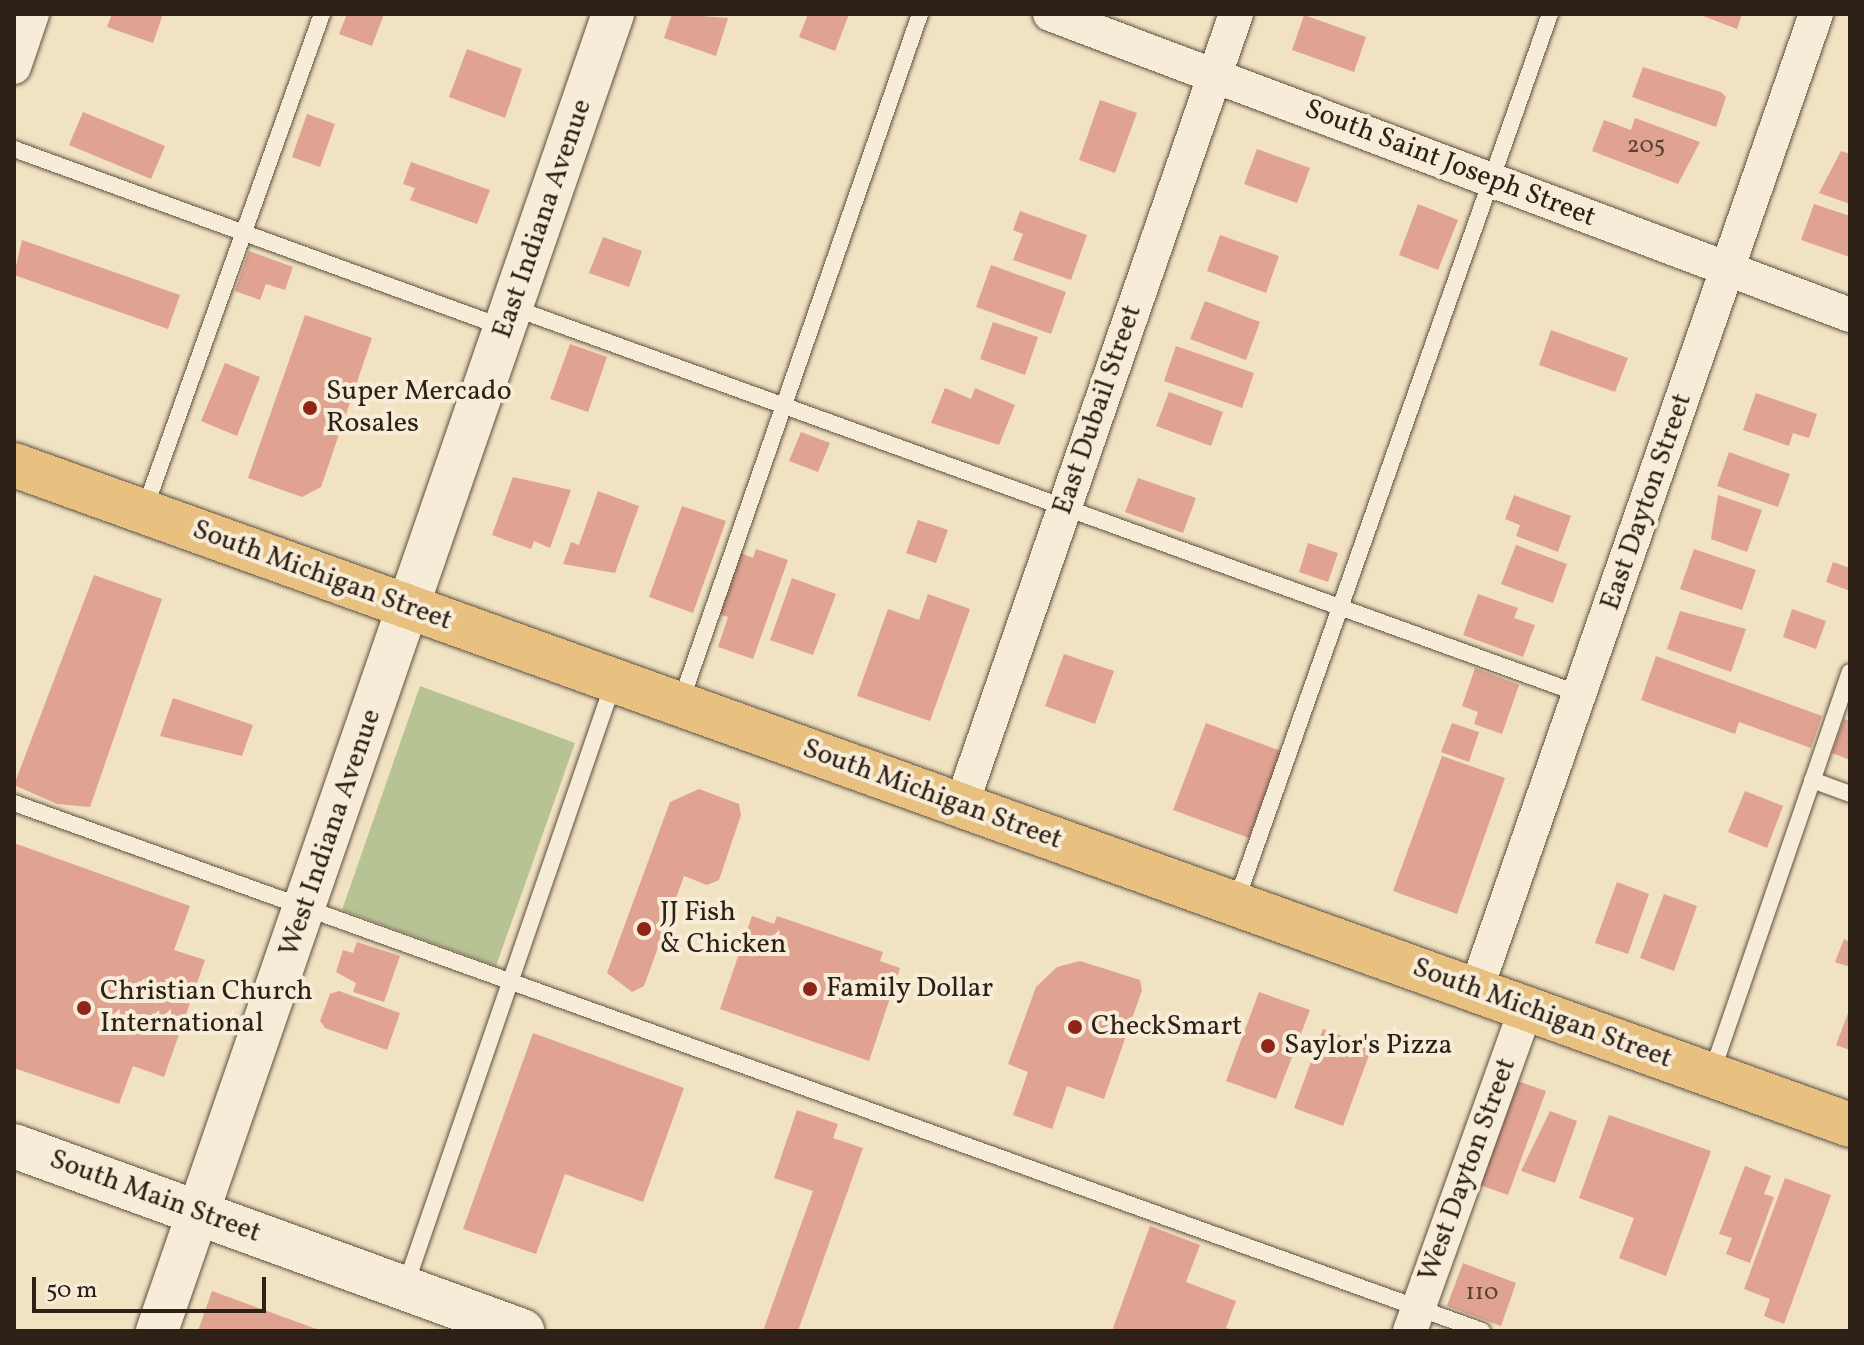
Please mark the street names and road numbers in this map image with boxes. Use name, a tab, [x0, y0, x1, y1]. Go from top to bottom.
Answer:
street label: South Saint Joseph Street	[1300, 93, 1600, 235]
street label: East Indiana Avenue	[486, 95, 600, 343]
street label: East Dubail Street	[1046, 301, 1150, 519]
street label: East Dayton Street	[1594, 389, 1700, 615]
street label: South Michigan Street	[188, 513, 456, 639]
street label: West Indiana Avenue	[273, 705, 389, 961]
street label: South Michigan Street	[798, 732, 1066, 858]
street label: South Michigan Street	[1408, 951, 1676, 1077]
street label: West Dayton Street	[1412, 1054, 1524, 1286]
street label: South Main Street	[45, 1143, 265, 1251]

